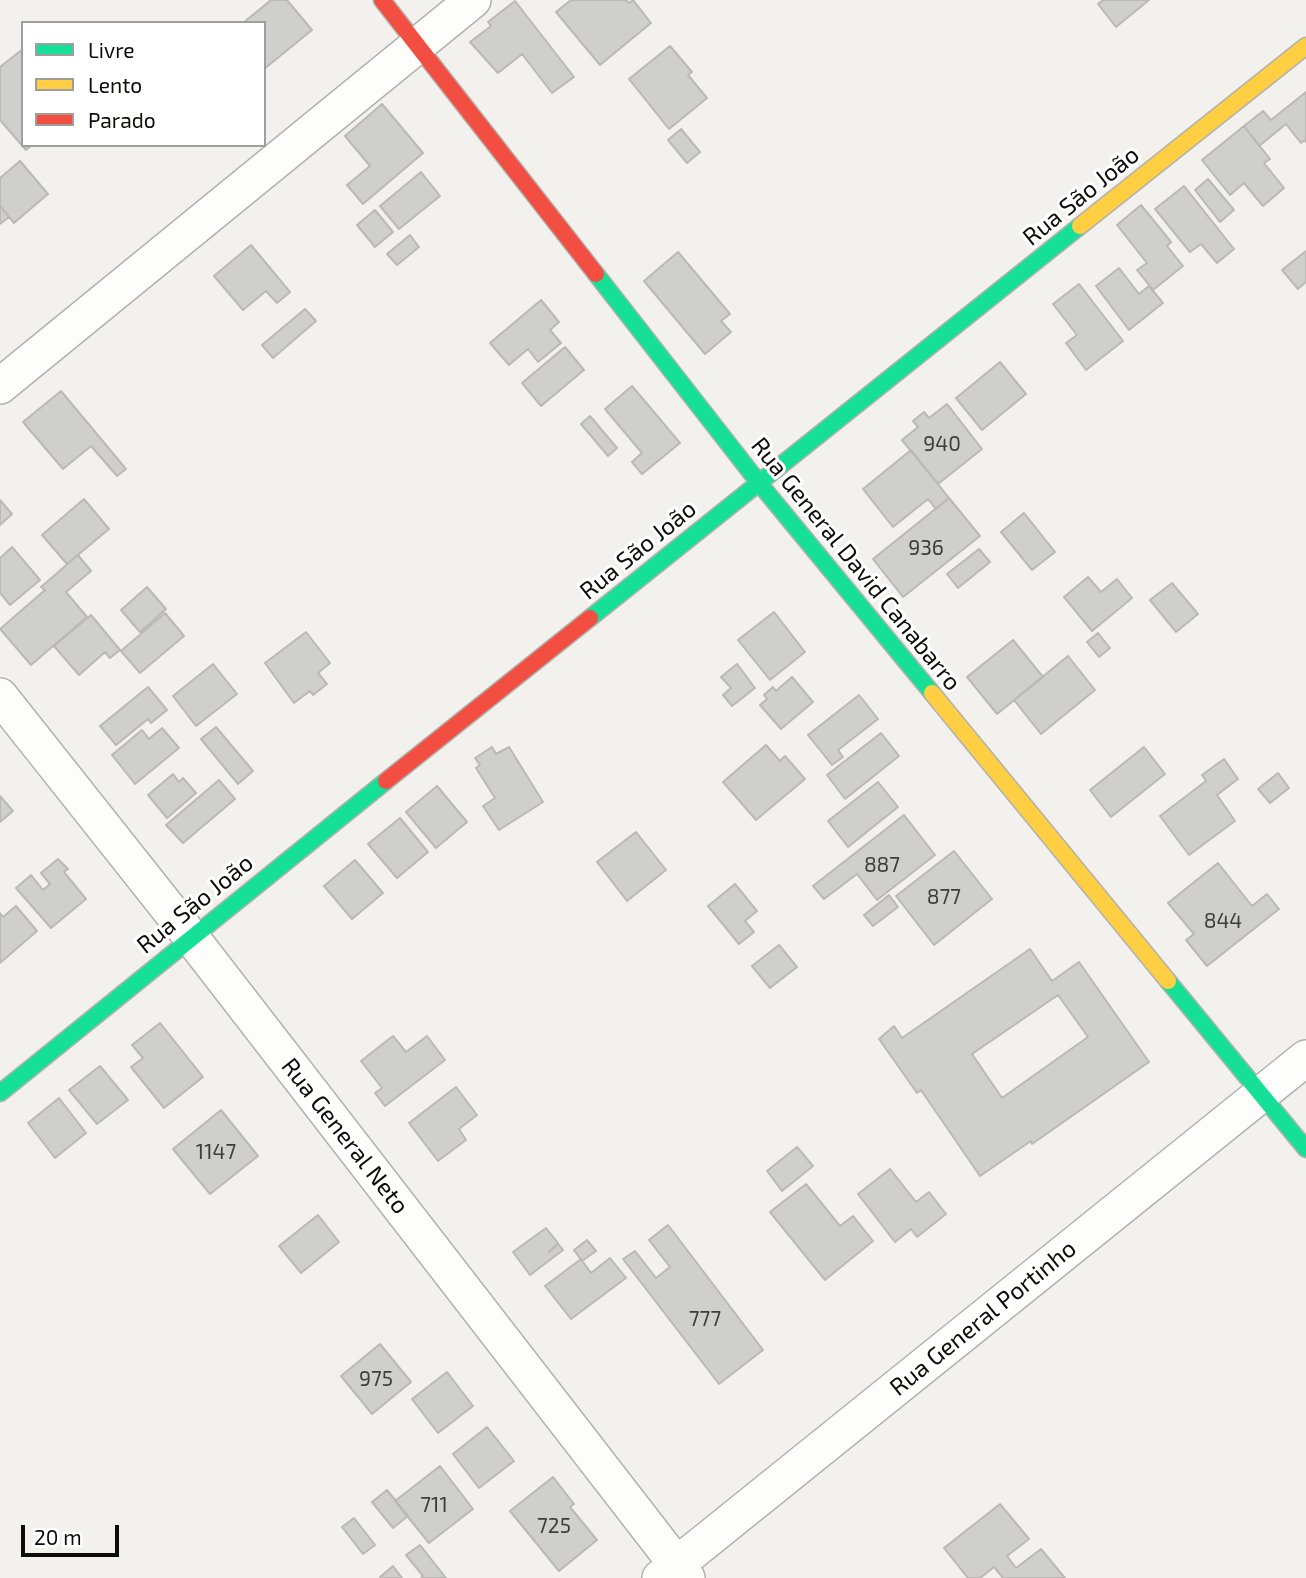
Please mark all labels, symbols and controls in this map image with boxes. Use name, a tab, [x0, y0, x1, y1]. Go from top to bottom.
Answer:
legend	[21, 21, 266, 147]
text: Livre	[88, 37, 135, 62]
text: Lento	[88, 72, 142, 97]
text: Parado	[88, 107, 156, 132]
street label: Rua São João	[1017, 140, 1145, 252]
house number: 940	[923, 431, 961, 457]
street label: Rua General David Canabarro	[745, 432, 967, 696]
street label: Rua São João	[574, 494, 702, 606]
house number: 936	[908, 535, 944, 561]
street label: Rua São João	[131, 848, 259, 960]
house number: 887	[864, 852, 900, 878]
house number: 877	[927, 884, 961, 910]
house number: 844	[1204, 908, 1242, 934]
street label: Rua General Neto	[275, 1052, 415, 1220]
house number: 1147	[196, 1139, 236, 1165]
street label: Rua General Portinho	[884, 1234, 1082, 1402]
house number: 777	[689, 1306, 721, 1332]
house number: 975	[359, 1366, 393, 1392]
house number: 711	[420, 1492, 448, 1518]
scale bar	[24, 1512, 122, 1556]
house number: 725	[537, 1513, 571, 1539]
text: 20 m	[34, 1524, 82, 1549]

